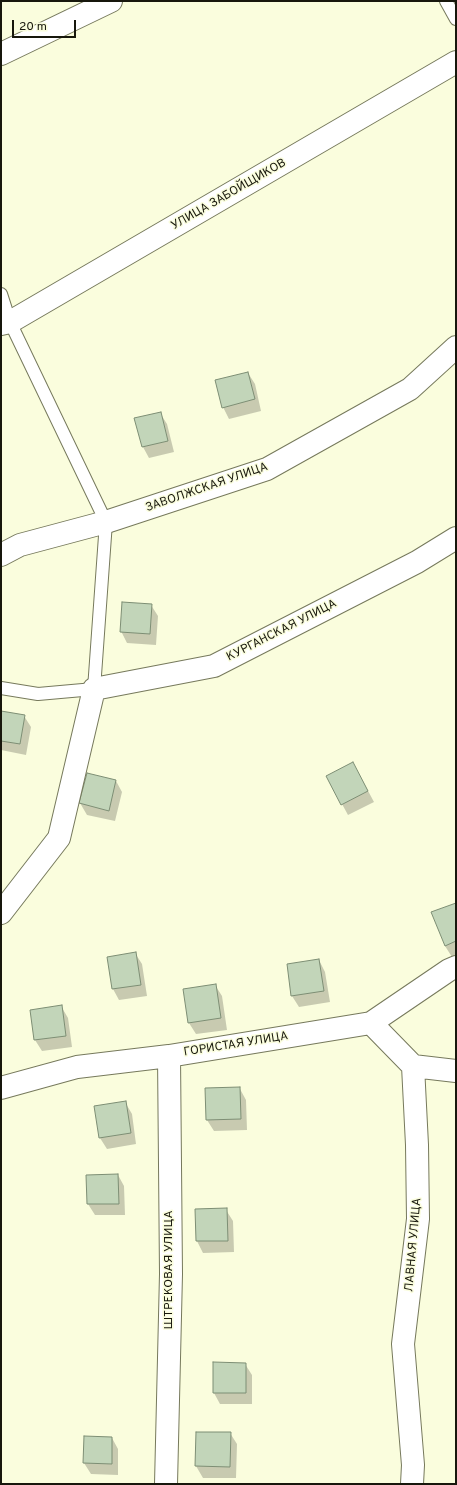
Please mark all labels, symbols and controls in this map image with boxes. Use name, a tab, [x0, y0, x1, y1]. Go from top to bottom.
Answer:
scale bar	[14, 12, 78, 38]
text: 20 m	[19, 19, 47, 35]
street label: УЛИЦА ЗАБОЙЩИКОВ	[169, 156, 289, 234]
street label: ЗАВОЛЖСКАЯ УЛИЦА	[144, 460, 270, 516]
street label: КУРГАНСКАЯ УЛИЦА	[224, 597, 340, 665]
street label: ГОРИСТАЯ УЛИЦА	[183, 1030, 289, 1060]
street label: ЛАВНАЯ УЛИЦА	[403, 1197, 425, 1293]
street label: ШТРЕКОВАЯ УЛИЦА	[163, 1210, 177, 1330]

